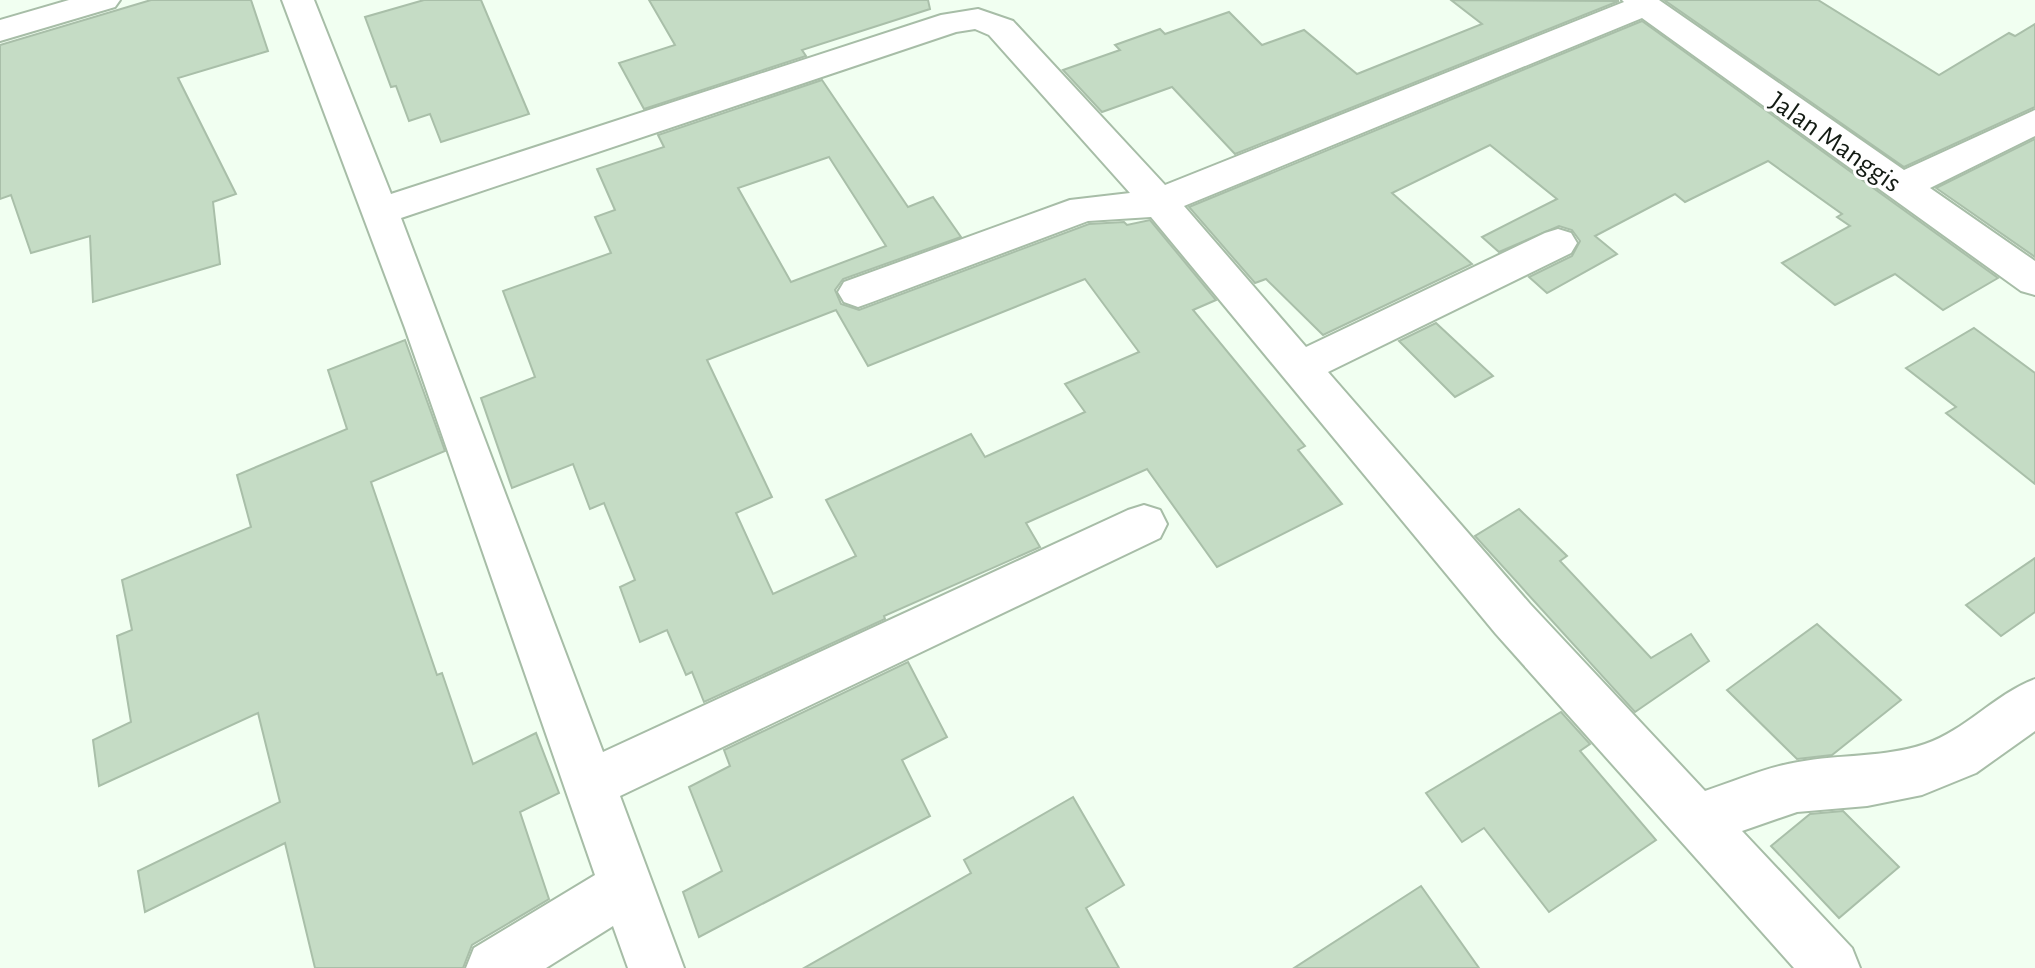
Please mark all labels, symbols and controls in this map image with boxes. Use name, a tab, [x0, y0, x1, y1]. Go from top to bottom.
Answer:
street label: Jalan Manggis	[1764, 87, 1906, 198]

